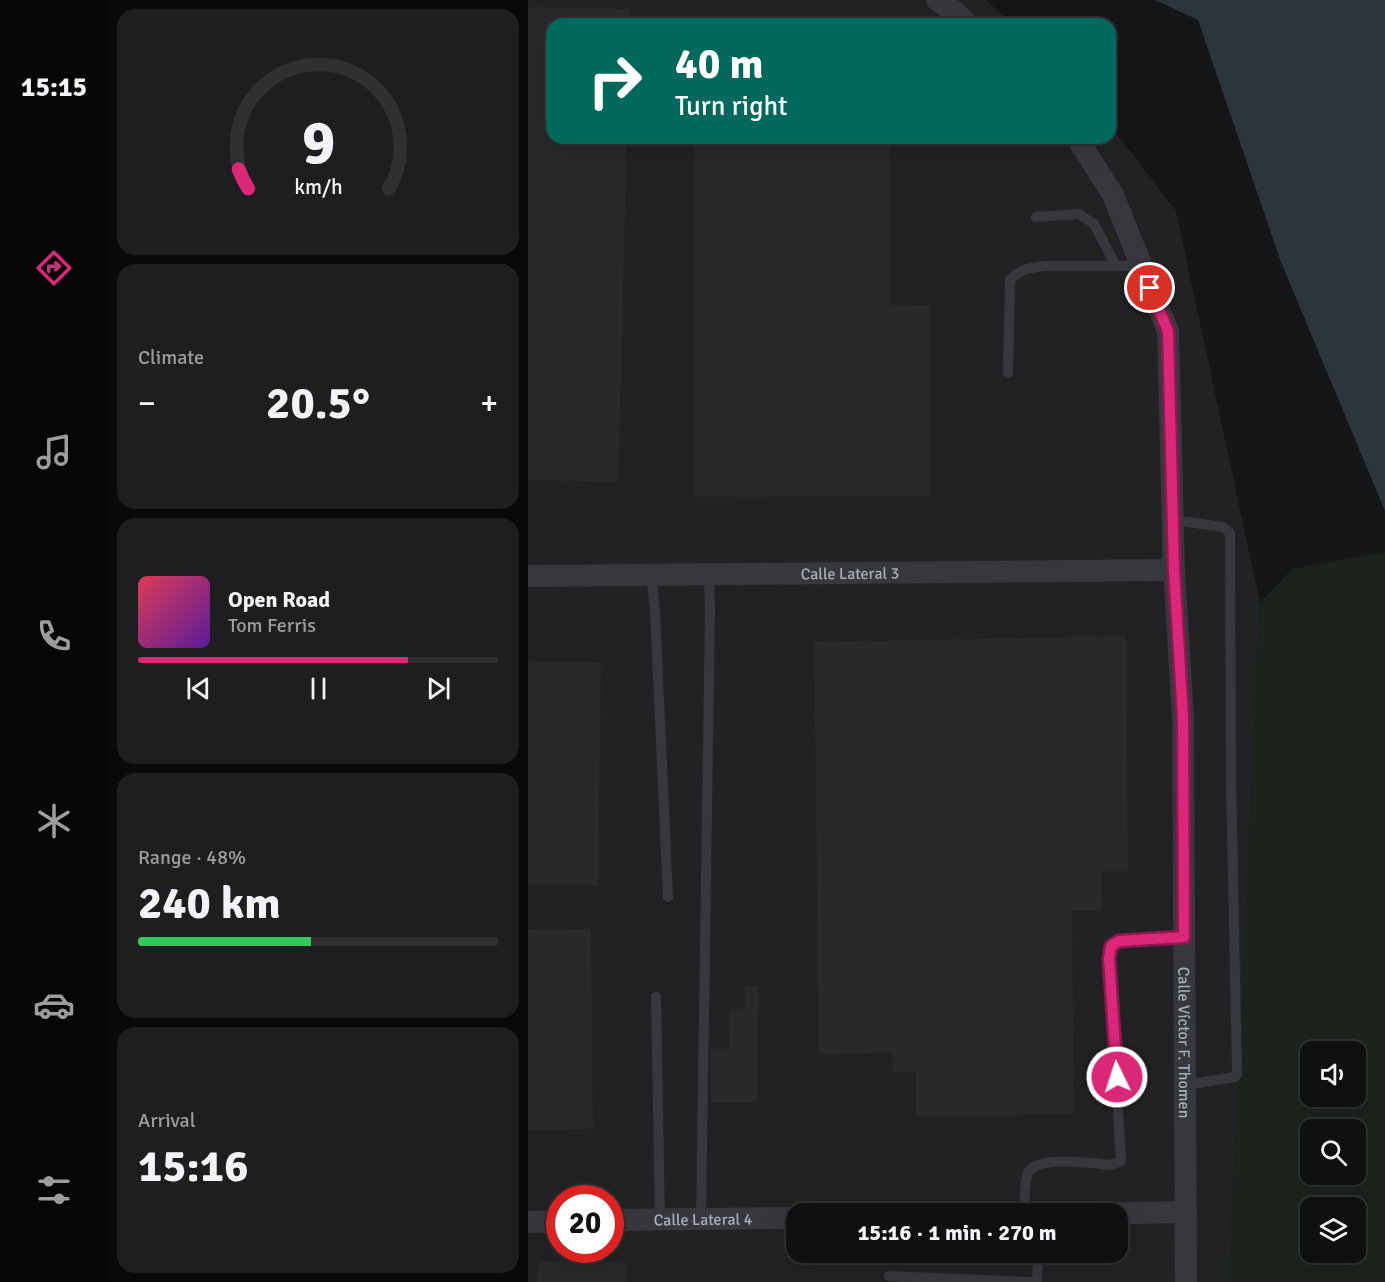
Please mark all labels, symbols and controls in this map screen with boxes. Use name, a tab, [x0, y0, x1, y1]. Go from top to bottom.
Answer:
text: 40 m	[675, 39, 764, 90]
icon: right	[576, 42, 654, 120]
text: 15:15	[21, 71, 87, 104]
text: Turn right	[675, 90, 788, 123]
text: 9	[301, 104, 335, 181]
text: km/h	[294, 174, 342, 200]
icon: directions	[33, 247, 75, 289]
pin	[1124, 262, 1175, 313]
icon: arrive	[1133, 271, 1166, 304]
text: Climate	[138, 345, 204, 370]
text: 20.5°	[266, 376, 370, 431]
text: −	[138, 383, 156, 424]
text: +	[480, 383, 498, 424]
icon: music	[33, 431, 75, 473]
street label: Calle Lateral 3	[801, 564, 899, 584]
text: Open Road	[228, 586, 330, 613]
text: Tom Ferris	[228, 613, 316, 638]
icon: phone	[33, 615, 75, 657]
icon: previous	[182, 672, 215, 705]
icon: pause	[302, 672, 335, 705]
icon: next	[422, 672, 455, 705]
icon: climate	[33, 800, 75, 842]
text: Range · 48%	[138, 845, 246, 870]
text: 240 km	[138, 876, 281, 931]
street label: Calle Víctor F. Thomen	[1173, 967, 1194, 1118]
icon: car	[33, 984, 75, 1026]
map controls	[1300, 1041, 1366, 1263]
button: sound	[1300, 1041, 1366, 1107]
position arrow	[1085, 1045, 1149, 1109]
text: Arrival	[138, 1108, 196, 1133]
button: search	[1300, 1119, 1366, 1185]
text: 15:16	[138, 1139, 248, 1194]
icon: filters	[33, 1169, 75, 1211]
speed limit sign: 20	[546, 1185, 624, 1263]
button: layers	[1300, 1197, 1366, 1263]
street label: Calle Lateral 4	[654, 1209, 753, 1231]
text: 15:16 · 1 min · 270 m	[857, 1219, 1057, 1246]

